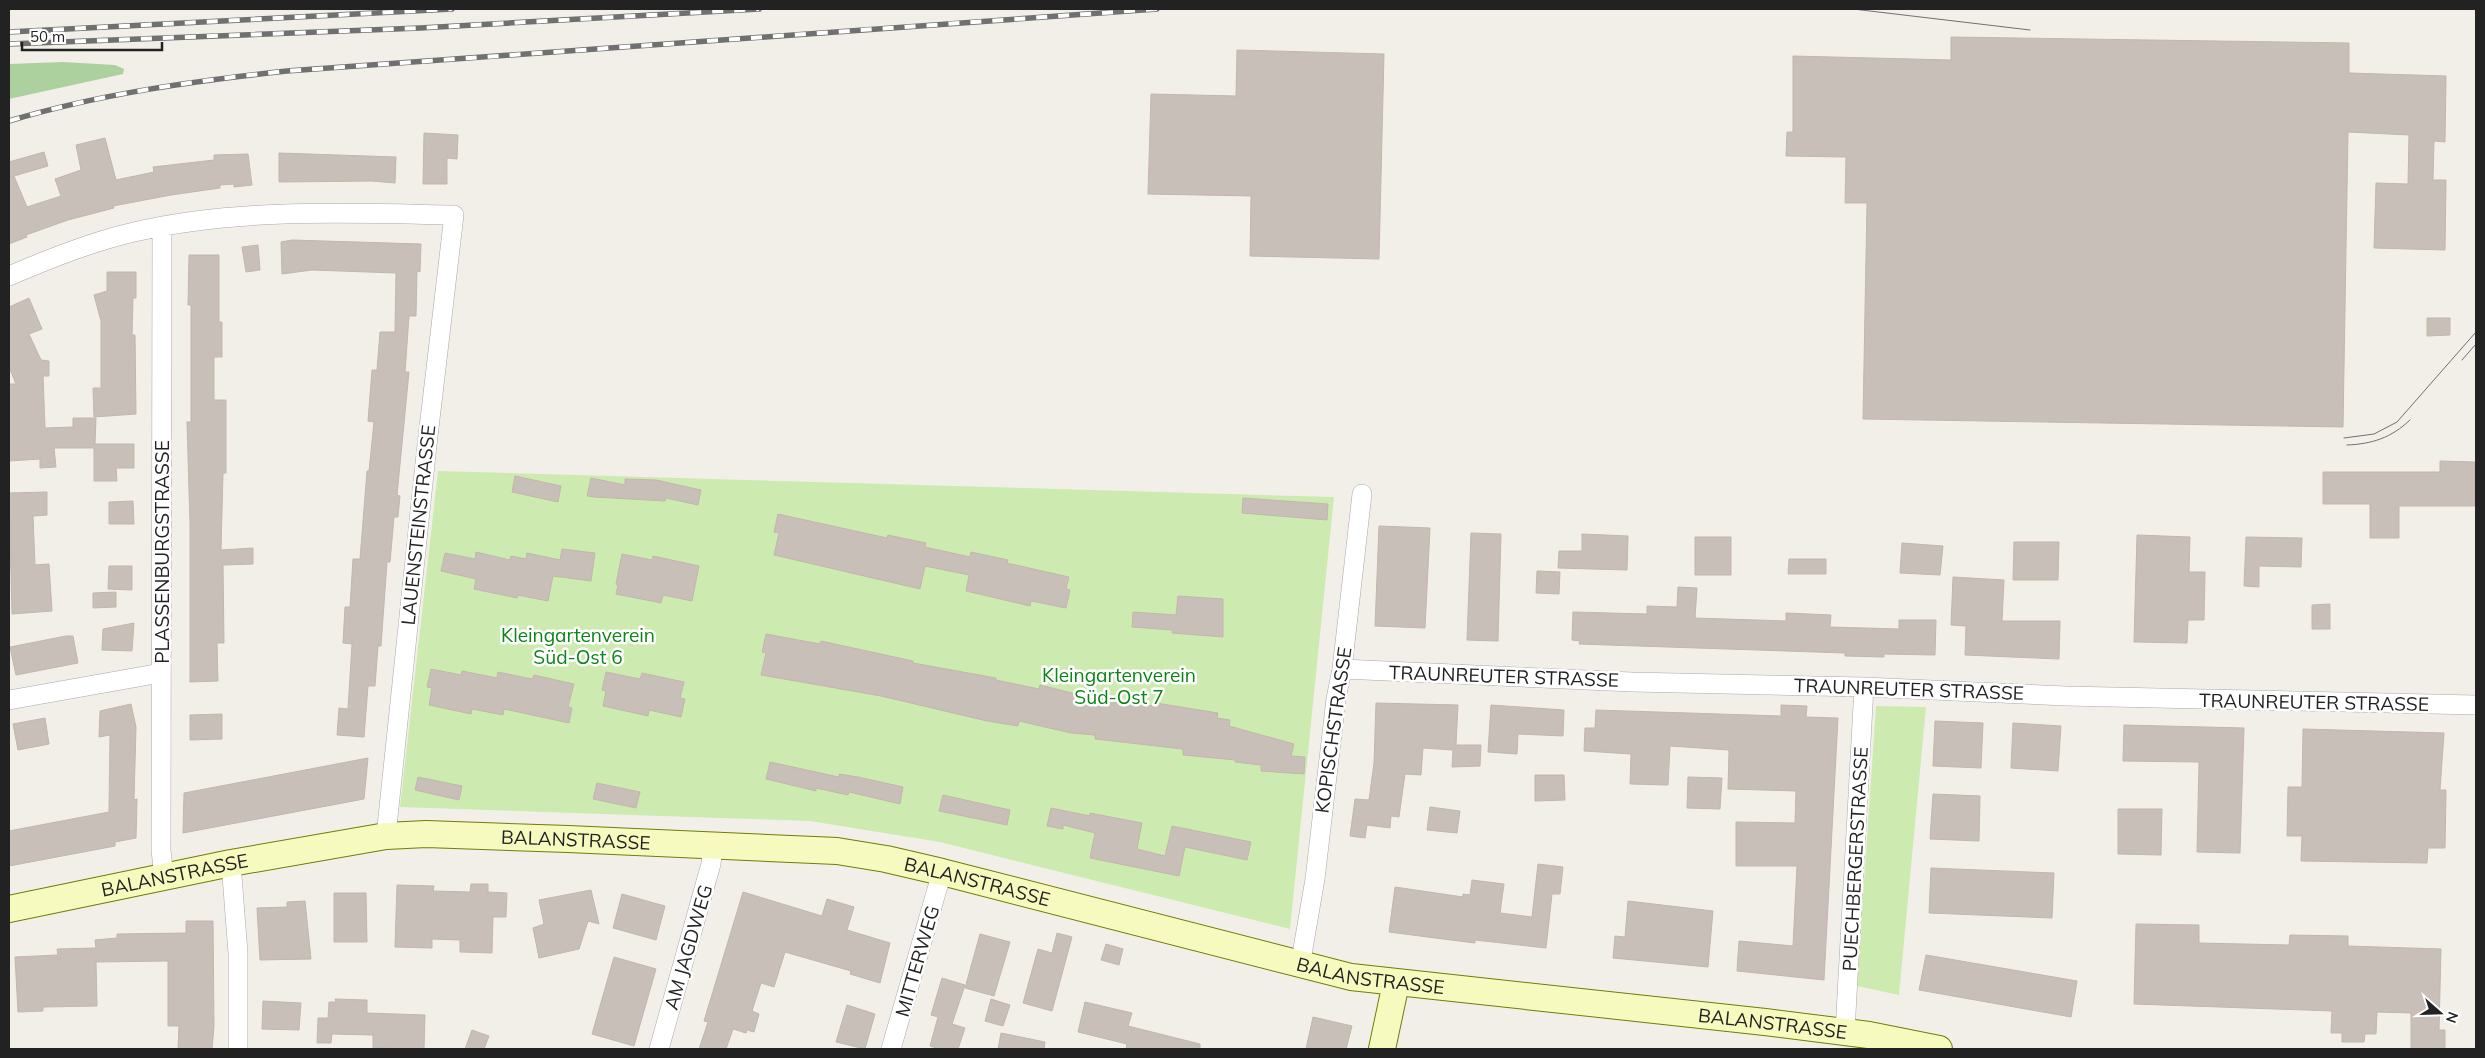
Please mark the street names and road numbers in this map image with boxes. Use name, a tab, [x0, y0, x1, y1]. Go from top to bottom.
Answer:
street label: LAUENSTEINSTRASSE	[396, 424, 440, 626]
street label: PLASSENBURGSTRASSE	[150, 440, 174, 664]
street label: KOPISCHSTRASSE	[1309, 645, 1357, 815]
street label: TRAUNREUTER STRASSE	[1389, 660, 1619, 692]
street label: TRAUNREUTER STRASSE	[1794, 673, 2024, 705]
street label: TRAUNREUTER STRASSE	[2199, 688, 2429, 716]
street label: PUECHBERGERSTRASSE	[1837, 746, 1873, 972]
street label: BALANSTRASSE	[501, 825, 651, 855]
street label: BALANSTRASSE	[99, 848, 250, 902]
street label: BALANSTRASSE	[902, 852, 1053, 911]
street label: AM JAGDWEG	[659, 882, 717, 1012]
street label: MITTERWEG	[890, 903, 944, 1019]
street label: BALANSTRASSE	[1294, 952, 1446, 999]
street label: BALANSTRASSE	[1697, 1003, 1848, 1044]

